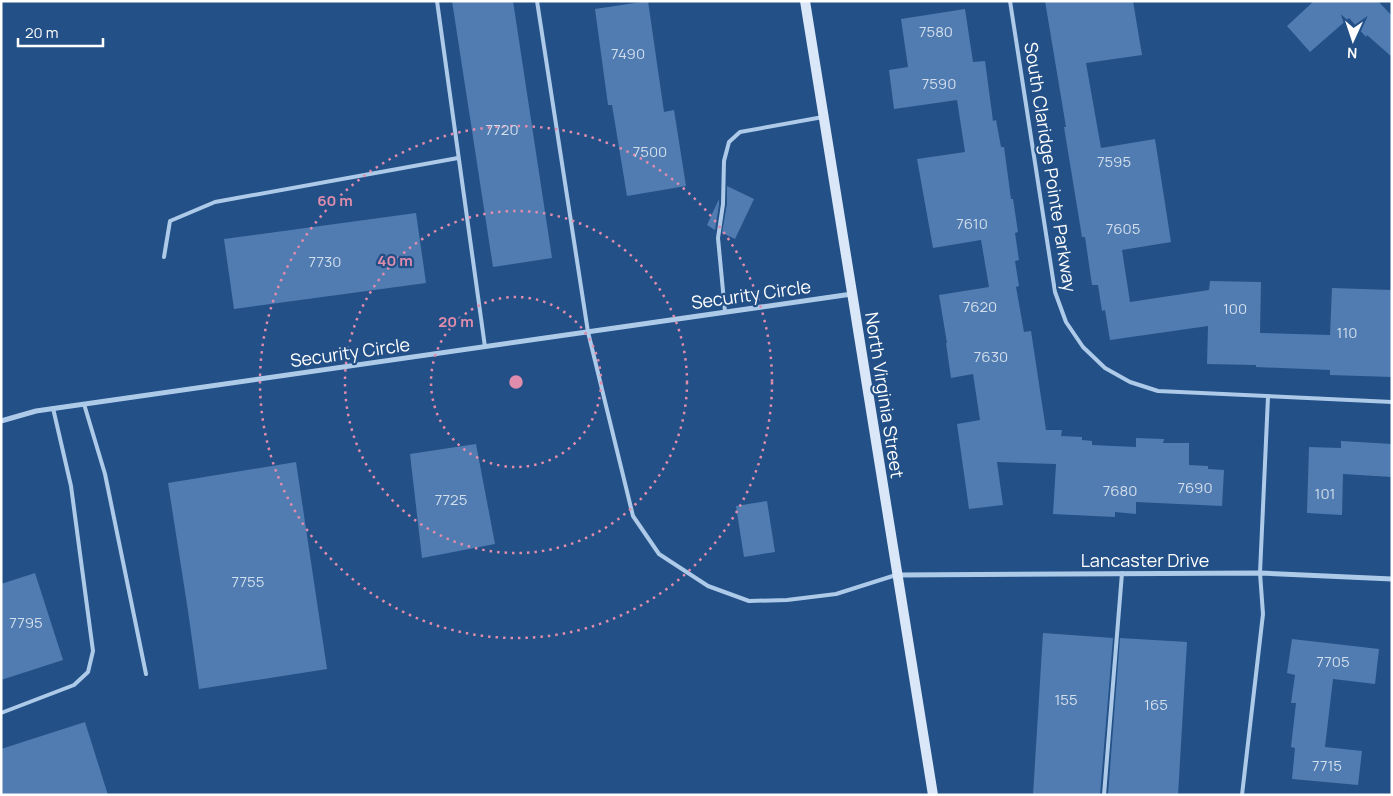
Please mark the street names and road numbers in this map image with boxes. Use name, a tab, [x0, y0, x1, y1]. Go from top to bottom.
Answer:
street label: South Claridge Pointe Parkway	[1019, 40, 1083, 294]
street label: Security Circle	[690, 274, 812, 314]
street label: North Virginia Street	[860, 310, 910, 480]
street label: Security Circle	[289, 332, 411, 372]
street label: Lancaster Drive	[1081, 548, 1209, 572]

